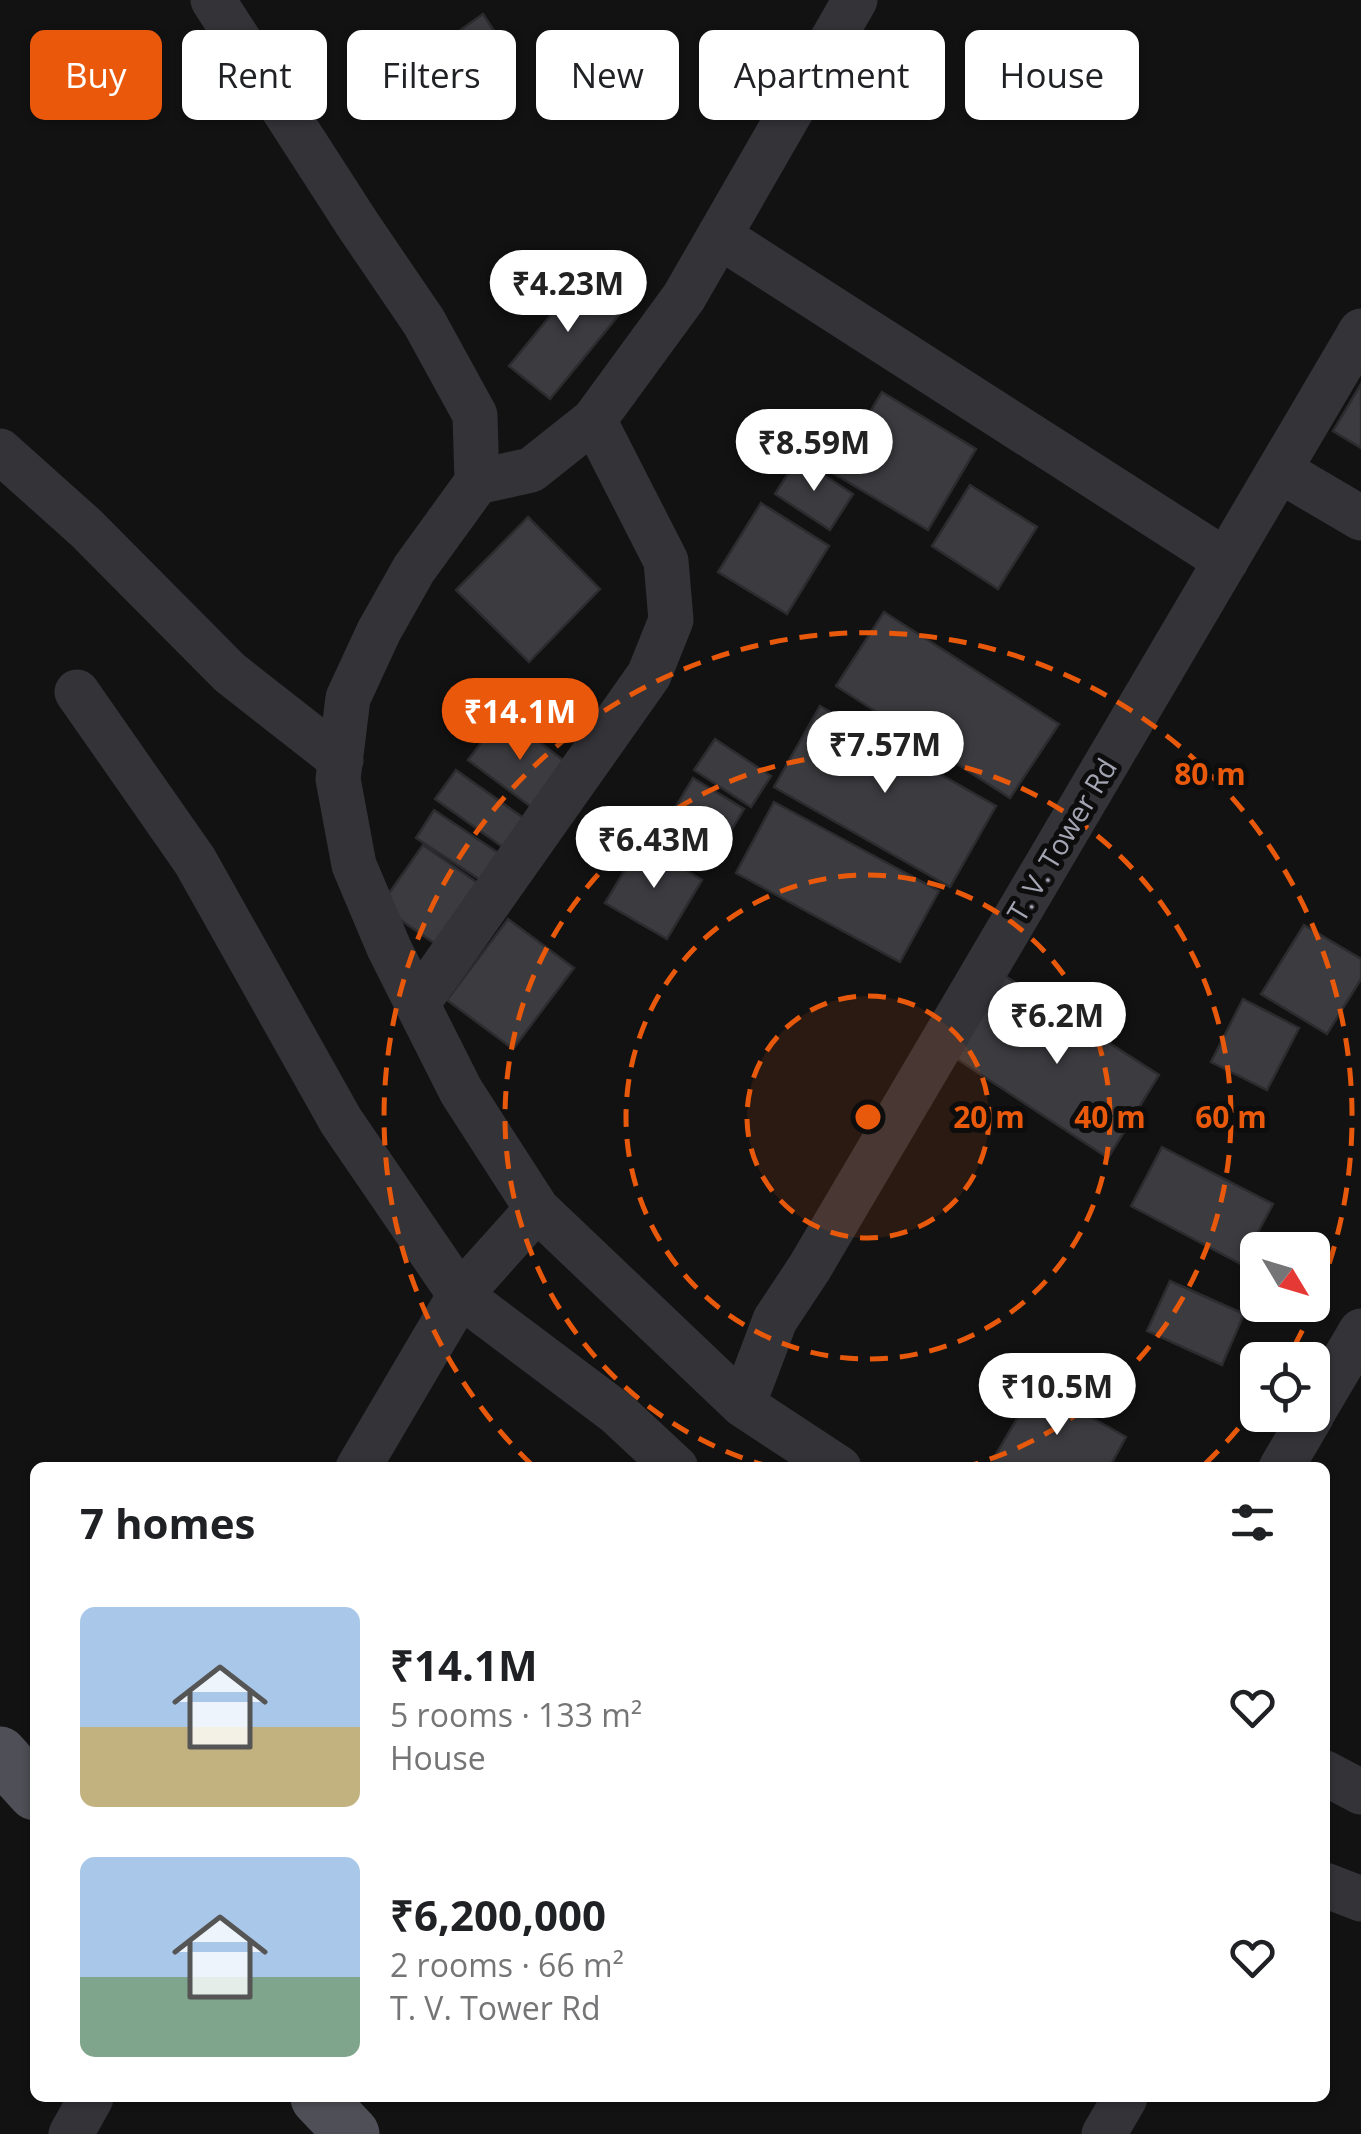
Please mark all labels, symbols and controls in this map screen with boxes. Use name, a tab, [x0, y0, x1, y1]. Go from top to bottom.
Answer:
chip: Buy	[30, 30, 162, 120]
chip: Rent	[182, 30, 327, 120]
chip: Filters	[347, 30, 516, 120]
chip: New	[536, 30, 679, 120]
chip: Apartment	[699, 30, 945, 120]
chip: House	[965, 30, 1139, 120]
pin: ₹4.23M	[487, 250, 649, 335]
text: ₹4.23M	[512, 261, 624, 304]
pin: ₹8.59M	[733, 409, 895, 494]
text: ₹8.59M	[758, 420, 870, 463]
pin: ₹14.1M	[439, 678, 601, 763]
text: ₹14.1M	[464, 689, 576, 732]
pin: ₹7.57M	[804, 711, 966, 796]
text: ₹7.57M	[829, 722, 941, 765]
street label: T. V. Tower Rd	[997, 751, 1125, 928]
text: 80 m	[1174, 753, 1246, 794]
pin: ₹6.43M	[573, 806, 735, 891]
text: ₹6.43M	[598, 817, 710, 860]
pin: ₹6.2M	[987, 982, 1127, 1067]
text: ₹6.2M	[1010, 993, 1104, 1036]
text: 20 m	[953, 1096, 1025, 1137]
text: 40 m	[1074, 1096, 1146, 1137]
text: 60 m	[1195, 1096, 1267, 1137]
centre of rings	[850, 1099, 886, 1135]
north arrow	[1240, 1232, 1330, 1322]
map controls	[1240, 1232, 1330, 1432]
button: locate	[1240, 1342, 1330, 1432]
pin: ₹10.5M	[976, 1353, 1138, 1438]
text: ₹10.5M	[1001, 1364, 1113, 1407]
text: 7 homes	[80, 1494, 255, 1551]
icon: filters	[1225, 1495, 1280, 1550]
text: ₹14.1M	[390, 1636, 538, 1693]
icon: home	[160, 1647, 280, 1767]
icon: heart	[1225, 1680, 1280, 1735]
text: 5 rooms · 133 m²	[390, 1693, 642, 1736]
text: House	[390, 1736, 486, 1779]
text: ₹6,200,000	[390, 1886, 606, 1943]
icon: home	[160, 1897, 280, 2017]
icon: heart	[1225, 1930, 1280, 1985]
text: 2 rooms · 66 m²	[390, 1943, 624, 1986]
text: T. V. Tower Rd	[390, 1986, 601, 2029]

